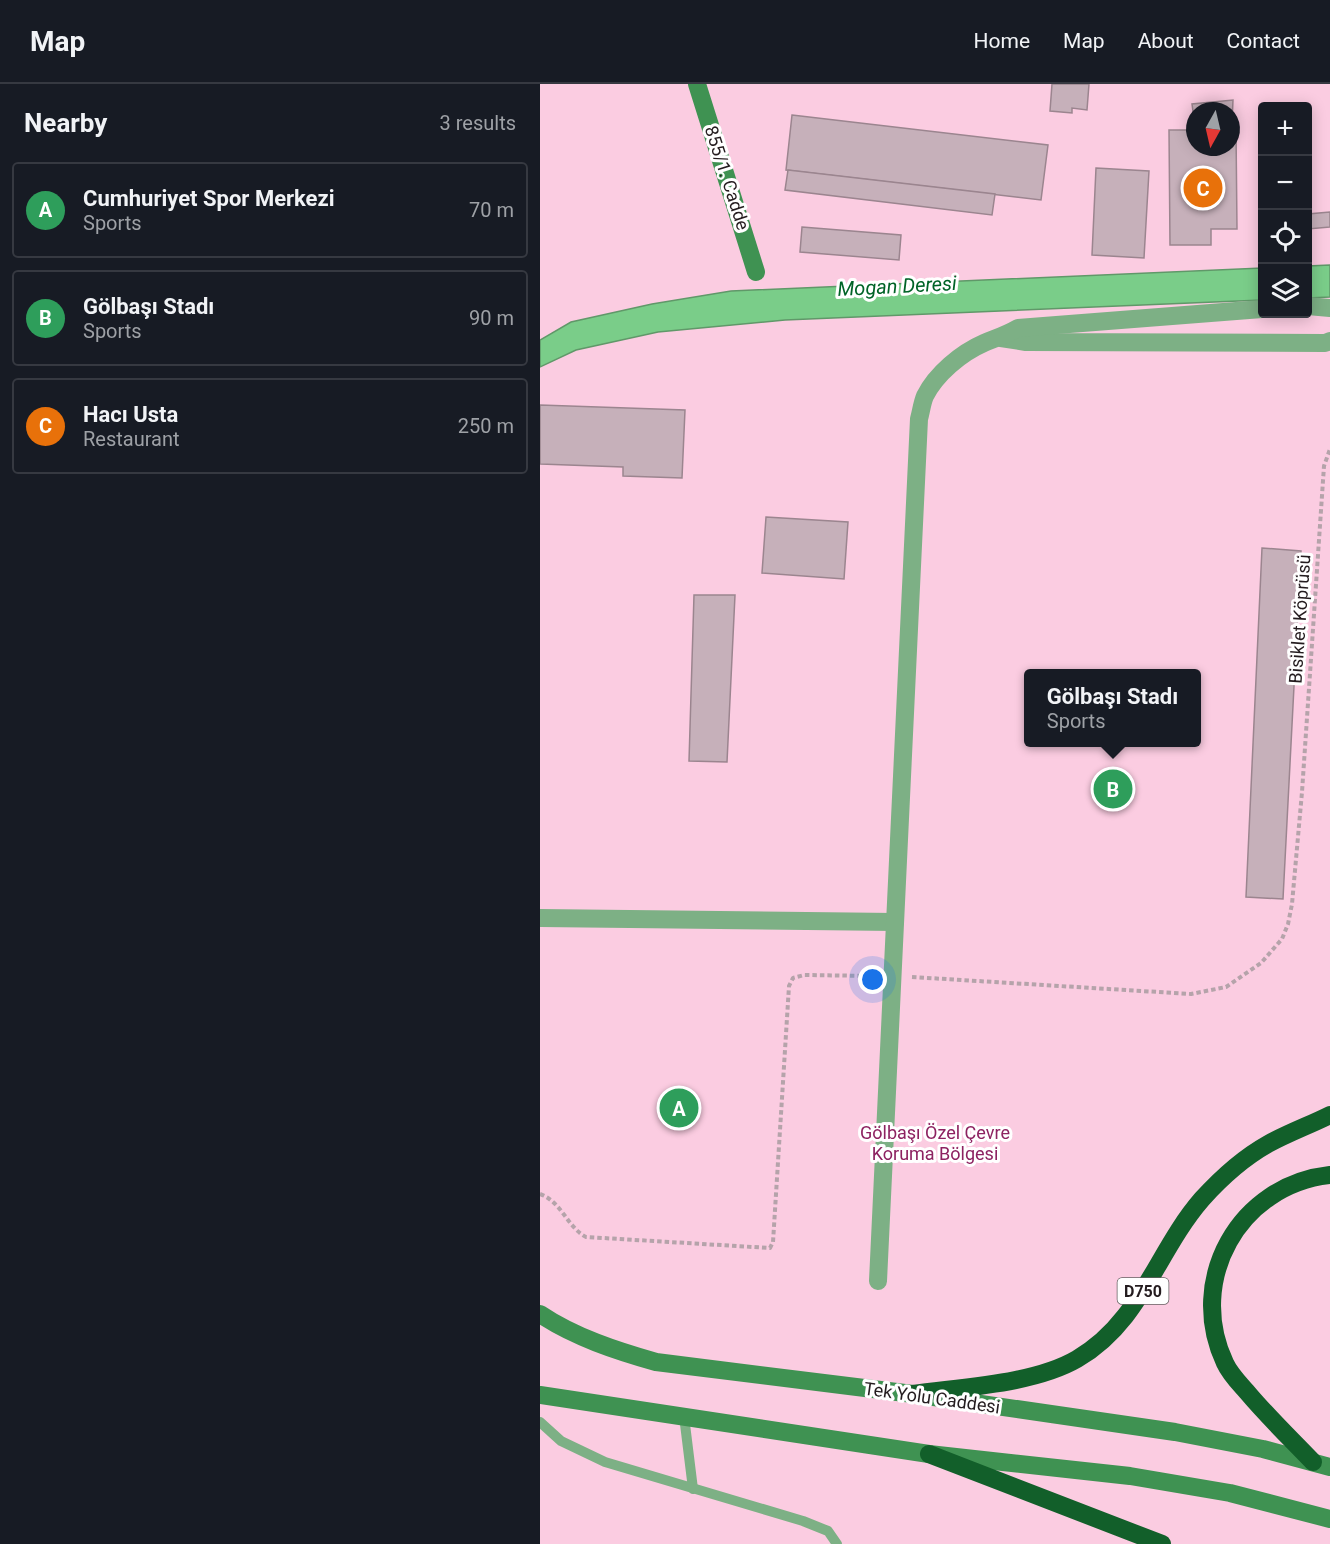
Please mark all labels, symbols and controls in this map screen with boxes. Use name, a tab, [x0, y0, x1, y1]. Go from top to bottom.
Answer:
text: Map	[30, 25, 85, 58]
text: Home	[974, 29, 1030, 53]
text: Map	[1063, 29, 1105, 53]
text: About	[1138, 29, 1194, 53]
text: Contact	[1227, 29, 1300, 53]
north arrow	[1186, 102, 1240, 156]
map controls	[1258, 102, 1312, 318]
button: +	[1258, 102, 1312, 156]
text: Nearby	[24, 108, 107, 138]
text: 3 results	[440, 111, 516, 135]
street label: 855/1. Cadde	[701, 123, 754, 233]
button: −	[1258, 156, 1312, 210]
pin: C	[1184, 166, 1222, 210]
text: Cumhuriyet Spor Merkezi	[83, 186, 335, 211]
text: A	[39, 198, 52, 222]
text: 70 m	[469, 198, 514, 222]
button: locate	[1258, 210, 1312, 264]
text: Sports	[83, 211, 142, 235]
button: layers	[1258, 264, 1312, 318]
water label: Mogan Deresi	[837, 271, 958, 301]
text: Gölbaşı Stadı	[83, 294, 214, 319]
text: B	[39, 306, 52, 330]
text: 90 m	[469, 306, 514, 330]
text: Sports	[83, 319, 142, 343]
text: Hacı Usta	[83, 402, 178, 427]
text: C	[39, 414, 52, 438]
text: 250 m	[458, 414, 514, 438]
text: Restaurant	[83, 427, 180, 451]
street label: Bisiklet Köprüsü	[1285, 554, 1314, 684]
popup	[1024, 669, 1201, 747]
text: Gölbaşı Stadı	[1047, 684, 1178, 709]
text: Sports	[1047, 709, 1106, 733]
pin: B	[1094, 766, 1132, 812]
your location	[858, 965, 887, 994]
pin: A	[660, 1086, 698, 1130]
park label: Gölbaşı Özel Çevre Koruma Bölgesi	[860, 1122, 1010, 1164]
road number: D750	[1118, 1278, 1168, 1304]
street label: Tek Yolu Caddesi	[863, 1378, 1002, 1417]

